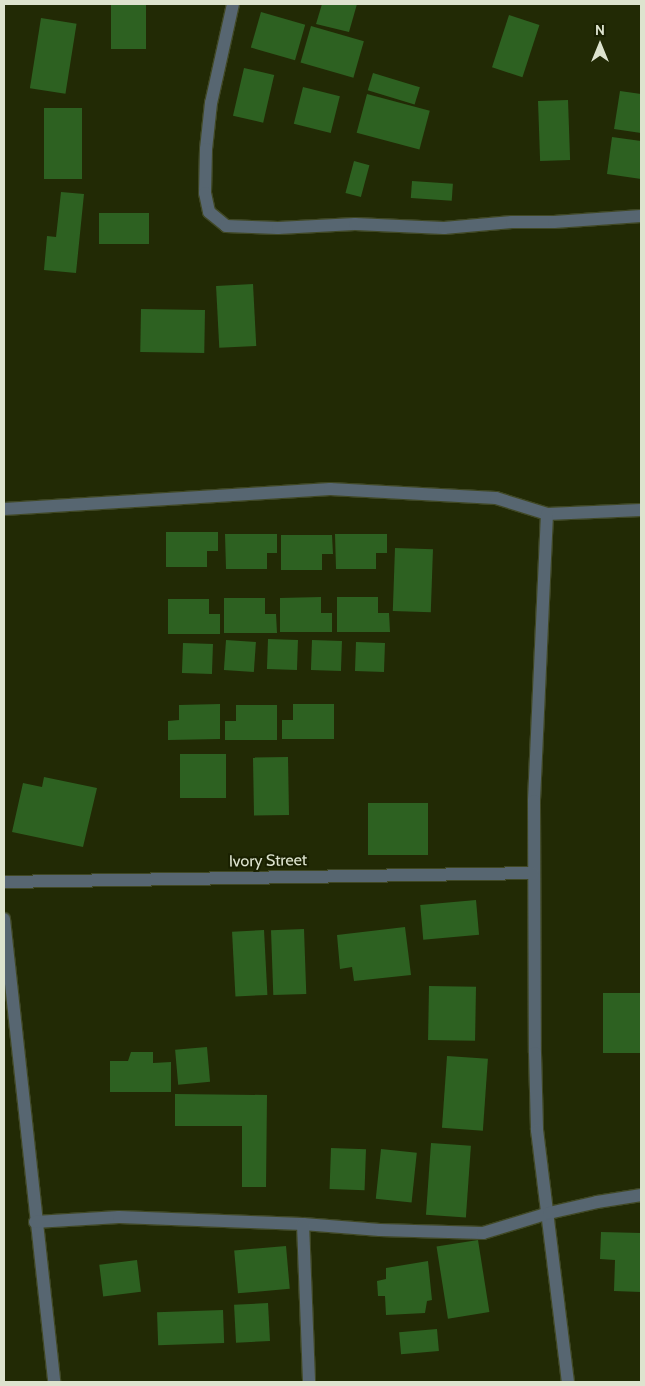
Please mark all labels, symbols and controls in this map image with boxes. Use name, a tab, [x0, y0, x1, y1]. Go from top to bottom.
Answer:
north arrow	[575, 20, 625, 70]
text: N	[595, 21, 605, 39]
street label: Ivory Street	[229, 851, 307, 871]

